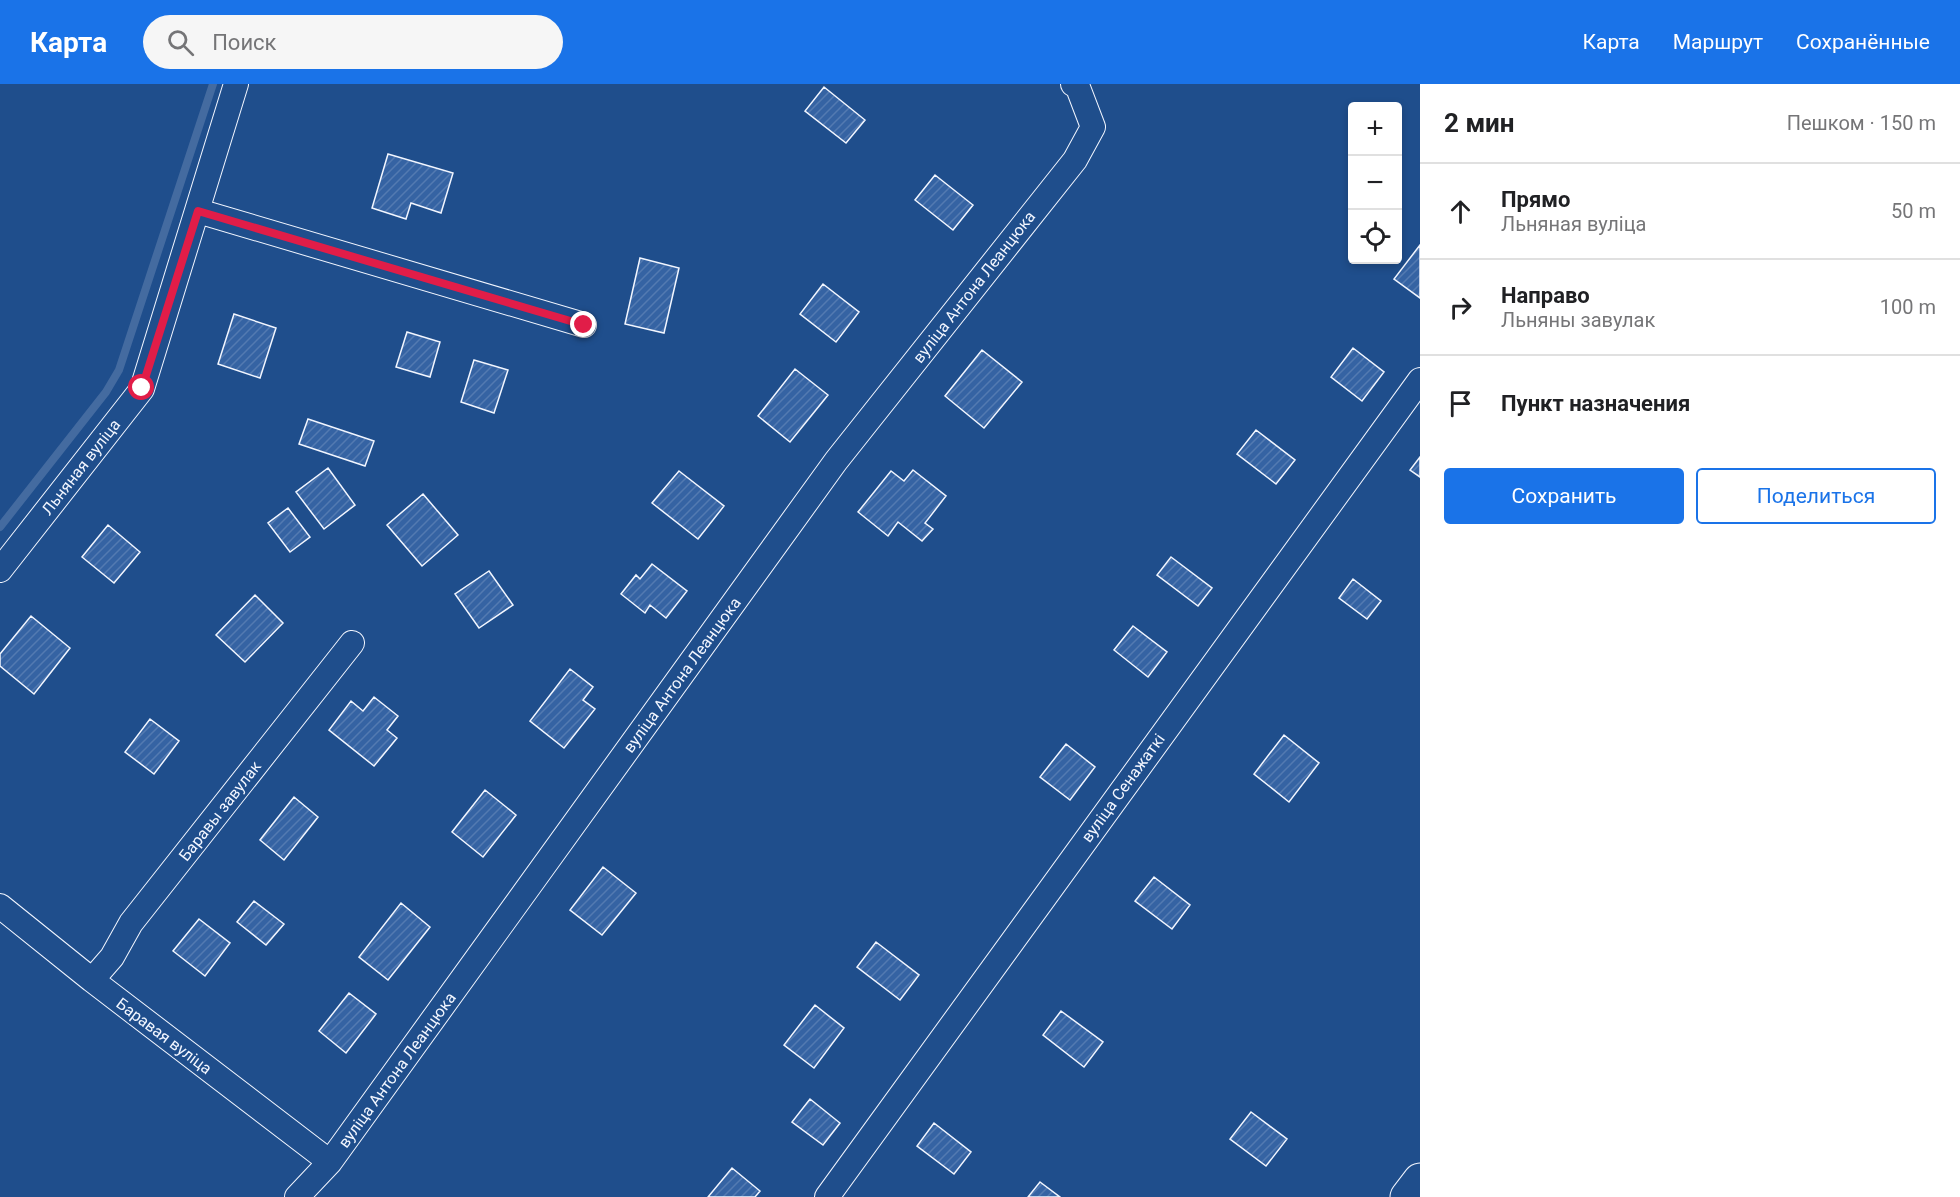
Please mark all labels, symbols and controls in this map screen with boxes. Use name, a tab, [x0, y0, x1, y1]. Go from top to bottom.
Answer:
search box	[143, 15, 563, 69]
text: Карта	[30, 26, 107, 59]
icon: search	[164, 26, 197, 59]
text: Поиск	[212, 30, 277, 55]
text: Карта	[1583, 30, 1640, 54]
text: Маршрут	[1673, 30, 1763, 54]
text: Сохранённые	[1796, 30, 1930, 54]
map controls	[1348, 102, 1402, 264]
button: +	[1348, 102, 1402, 156]
text: 2 мин	[1444, 108, 1515, 138]
text: Пешком · 150 m	[1787, 111, 1936, 135]
button: −	[1348, 156, 1402, 210]
text: Прямо	[1501, 187, 1570, 212]
icon: ahead	[1444, 195, 1477, 228]
text: 50 m	[1891, 199, 1936, 223]
street label: вуліца Антона Леанцюка	[909, 207, 1039, 367]
button: locate	[1348, 210, 1402, 264]
text: Льняная вуліца	[1501, 212, 1646, 236]
text: Направо	[1501, 283, 1590, 308]
icon: right	[1444, 291, 1477, 324]
text: 100 m	[1880, 295, 1936, 319]
text: Льняны завулак	[1501, 308, 1655, 332]
route end	[570, 311, 596, 337]
route start	[128, 374, 154, 400]
icon: arrive	[1444, 387, 1477, 420]
text: Пункт назначения	[1501, 391, 1690, 416]
street label: Льняная вуліца	[38, 415, 124, 519]
button: Сохранить	[1444, 468, 1684, 524]
button: Поделиться	[1696, 468, 1936, 524]
street label: вуліца Антона Леанцюка	[619, 594, 745, 756]
street label: вуліца Сенажаткі	[1077, 730, 1169, 846]
street label: Баравы завулак	[175, 757, 265, 865]
street label: вуліца Антона Леанцюка	[334, 989, 460, 1151]
street label: Баравая вуліца	[112, 994, 216, 1078]

